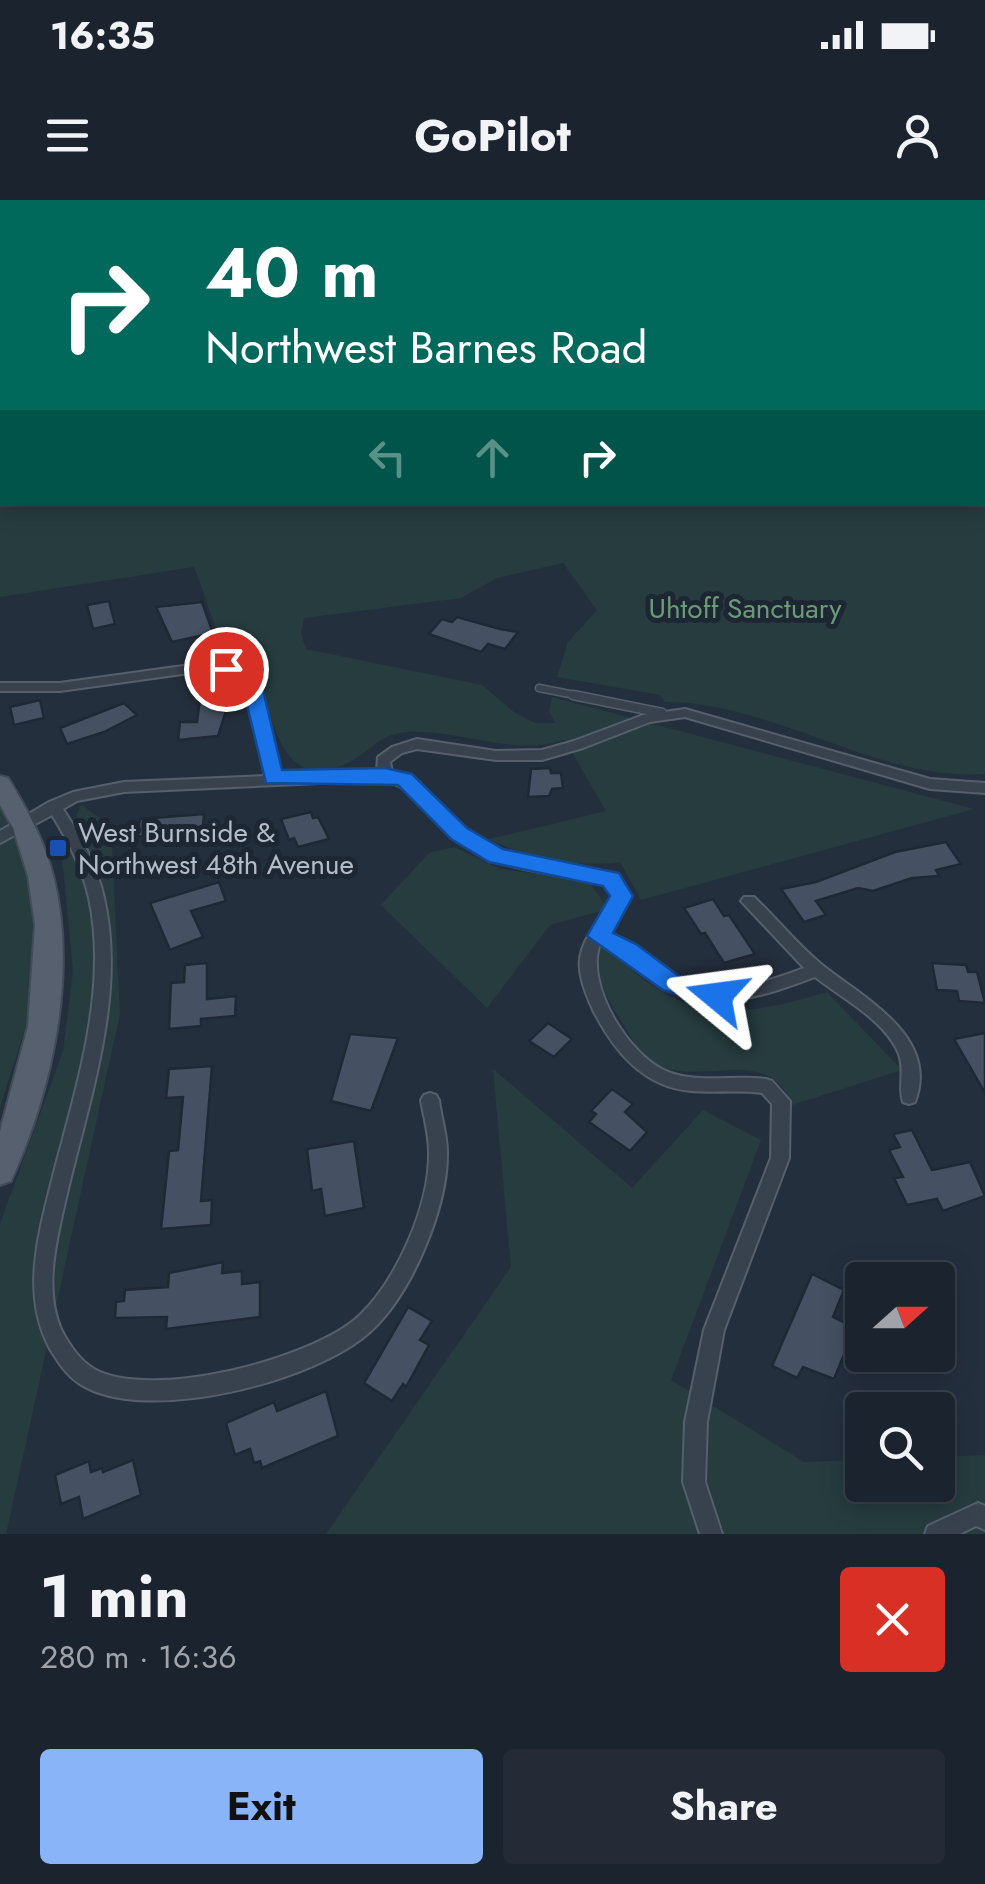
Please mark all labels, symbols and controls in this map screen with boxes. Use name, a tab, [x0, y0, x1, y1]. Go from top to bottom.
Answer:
text: 16:35	[50, 8, 155, 63]
text: GoPilot	[414, 103, 571, 168]
icon: menu	[40, 108, 95, 163]
icon: person	[890, 108, 945, 163]
text: 40 m	[205, 222, 379, 323]
icon: right	[40, 240, 170, 370]
text: Northwest Barnes Road	[205, 315, 647, 380]
icon: left	[360, 430, 415, 485]
icon: ahead	[465, 430, 520, 485]
icon: right	[570, 430, 625, 485]
park label: Uhtoff Sanctuary	[648, 588, 842, 629]
pin	[184, 627, 269, 712]
icon: arrive	[199, 642, 254, 697]
place label: West Burnside & Northwest 48th Avenue	[78, 812, 354, 885]
marker: West Burnside & Northwest 48th Avenue	[47, 837, 69, 859]
position arrow	[665, 944, 769, 1048]
north arrow	[845, 1262, 955, 1372]
map controls	[845, 1262, 955, 1502]
button: search	[845, 1392, 955, 1502]
text: 1 min	[40, 1553, 189, 1640]
button: close	[840, 1567, 945, 1672]
text: 280 m · 16:36	[40, 1634, 237, 1680]
button: Exit	[40, 1749, 483, 1864]
button: Share	[503, 1749, 945, 1864]

